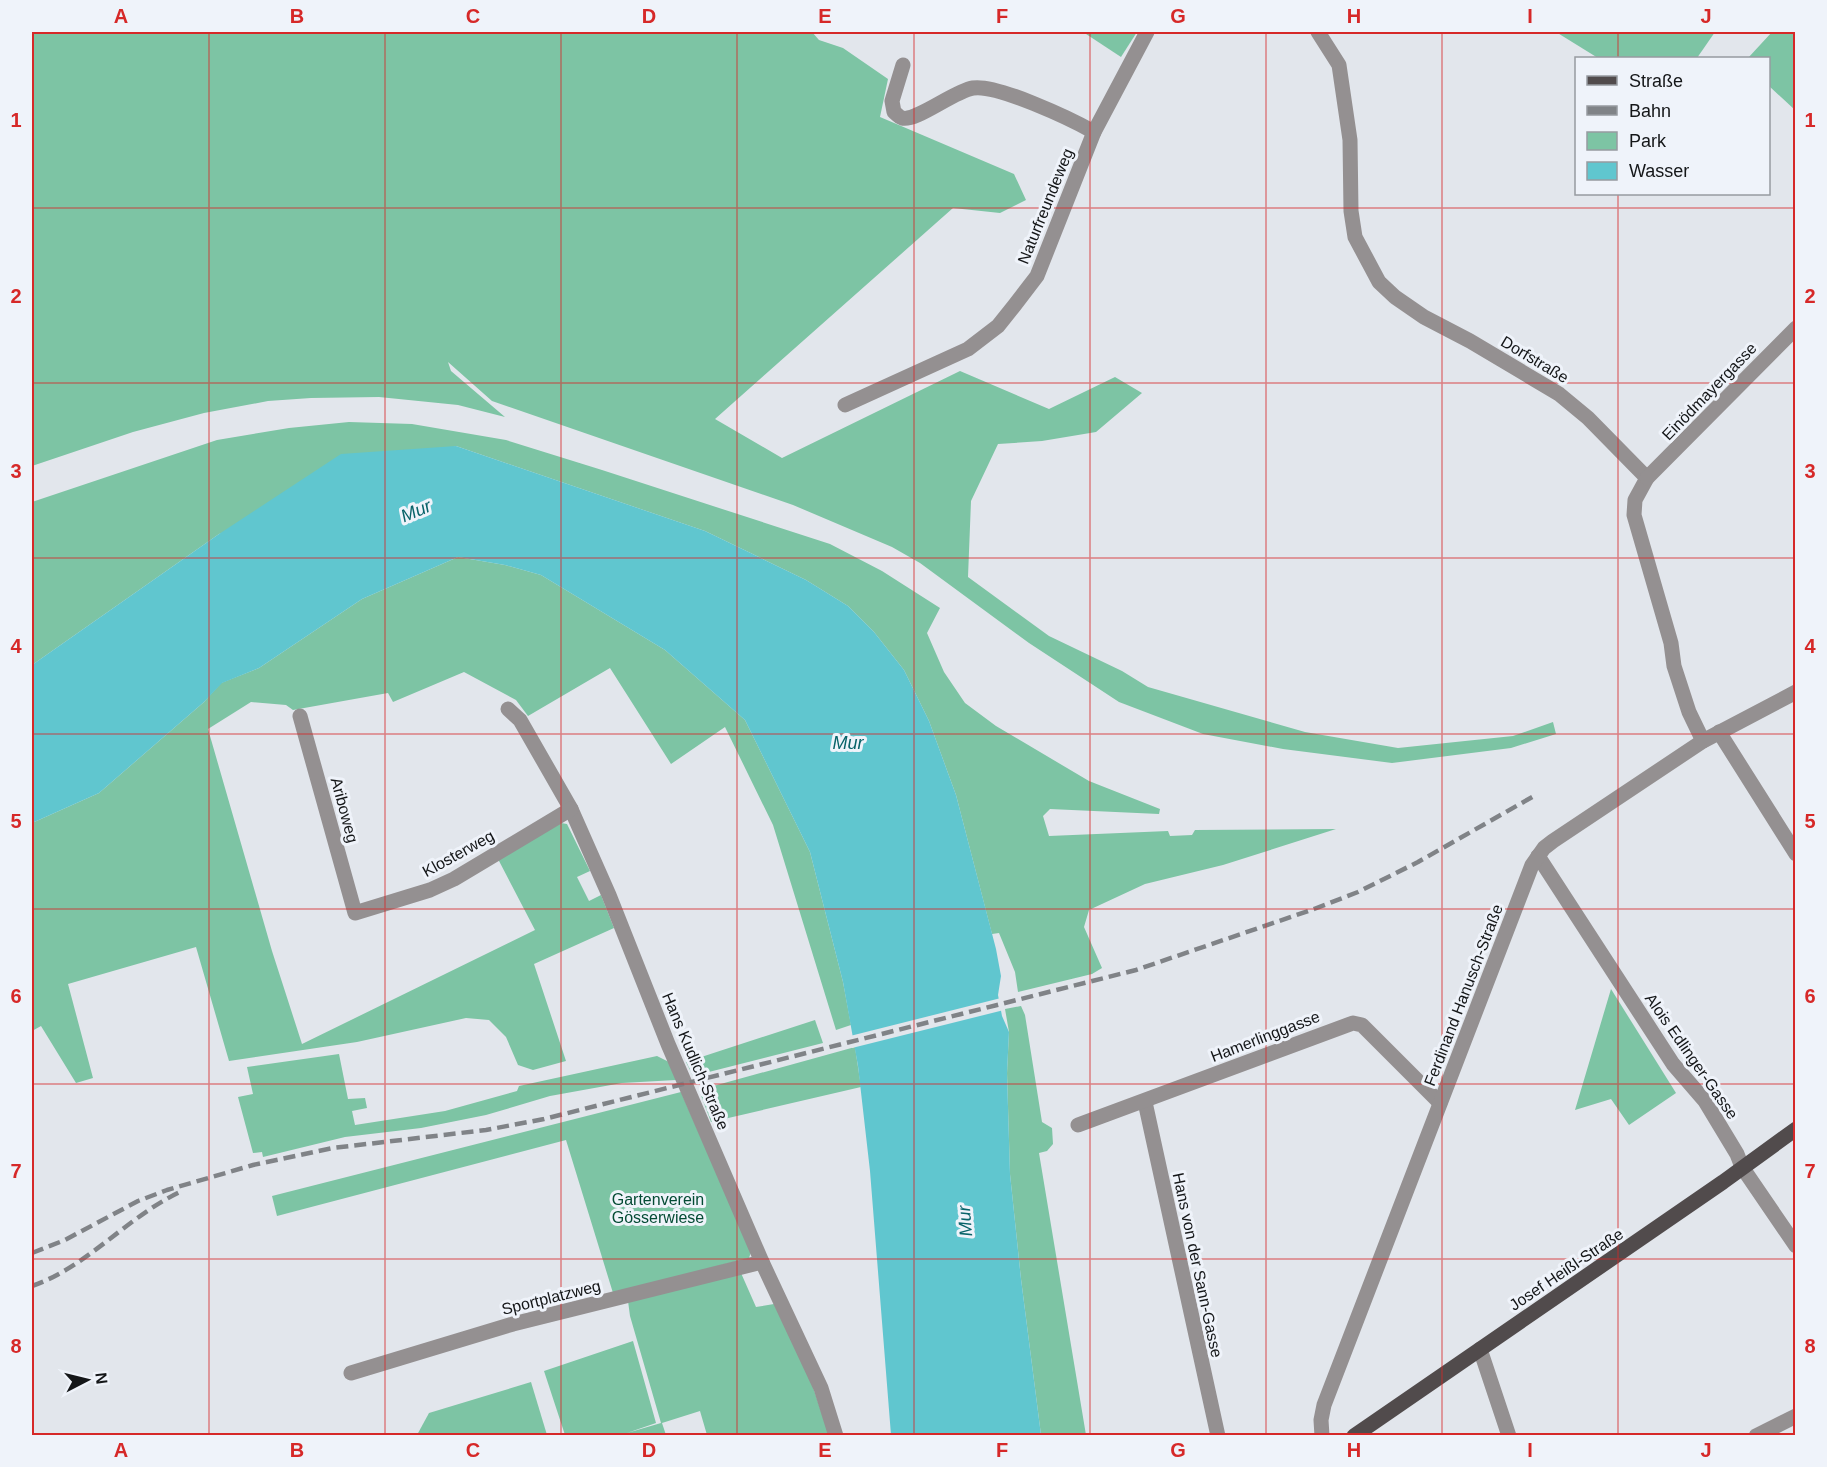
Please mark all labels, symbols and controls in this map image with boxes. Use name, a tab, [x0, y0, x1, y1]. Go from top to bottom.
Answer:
text: A	[114, 5, 128, 27]
text: B	[290, 5, 304, 27]
text: C	[466, 5, 480, 27]
text: D	[642, 5, 656, 27]
text: E	[818, 5, 832, 27]
text: F	[996, 5, 1008, 27]
text: G	[1170, 5, 1186, 27]
text: H	[1347, 5, 1361, 27]
text: I	[1527, 5, 1533, 27]
text: J	[1700, 5, 1712, 27]
legend	[1575, 57, 1770, 195]
text: Straße	[1629, 71, 1683, 91]
text: Bahn	[1629, 101, 1671, 121]
text: 1	[10, 109, 22, 131]
text: 1	[1804, 109, 1816, 131]
text: Park	[1629, 131, 1667, 151]
street label: Naturfreundeweg	[1015, 146, 1076, 266]
text: Wasser	[1629, 161, 1689, 181]
text: 2	[10, 285, 22, 307]
text: 2	[1804, 285, 1816, 307]
street label: Dorfstraße	[1498, 333, 1572, 386]
street label: Einödmayergasse	[1659, 339, 1760, 443]
text: 3	[10, 460, 22, 482]
text: 3	[1804, 460, 1816, 482]
water label: Mur	[398, 495, 435, 526]
text: 4	[10, 635, 22, 657]
text: 4	[1804, 635, 1816, 657]
water label: Mur	[833, 733, 865, 753]
street label: Ariboweg	[328, 776, 361, 845]
text: 5	[10, 810, 22, 832]
text: 5	[1804, 810, 1816, 832]
street label: Klosterweg	[420, 827, 497, 880]
street label: Ferdinand Hanusch-Straße	[1421, 902, 1506, 1088]
text: 6	[10, 985, 22, 1007]
text: 6	[1804, 985, 1816, 1007]
street label: Hans Kudlich-Straße	[659, 990, 732, 1133]
street label: Alois Edlinger-Gasse	[1642, 990, 1741, 1122]
street label: Hamerlinggasse	[1208, 1008, 1322, 1065]
text: 7	[10, 1160, 22, 1182]
text: 7	[1804, 1160, 1816, 1182]
street label: Hans von der Sann-Gasse	[1170, 1171, 1225, 1359]
park label: Gartenverein Gösserwiese	[612, 1191, 704, 1226]
water label: Mur	[954, 1204, 976, 1237]
street label: Josef Heißl-Straße	[1506, 1225, 1626, 1314]
street label: Sportplatzweg	[500, 1277, 602, 1318]
text: 8	[10, 1335, 22, 1357]
text: 8	[1804, 1335, 1816, 1357]
north arrow	[57, 1350, 117, 1410]
text: N	[92, 1371, 111, 1385]
text: A	[114, 1439, 128, 1461]
text: B	[290, 1439, 304, 1461]
text: C	[466, 1439, 480, 1461]
text: D	[642, 1439, 656, 1461]
text: E	[818, 1439, 832, 1461]
text: F	[996, 1439, 1008, 1461]
text: G	[1170, 1439, 1186, 1461]
text: H	[1347, 1439, 1361, 1461]
text: I	[1527, 1439, 1533, 1461]
text: J	[1700, 1439, 1712, 1461]

